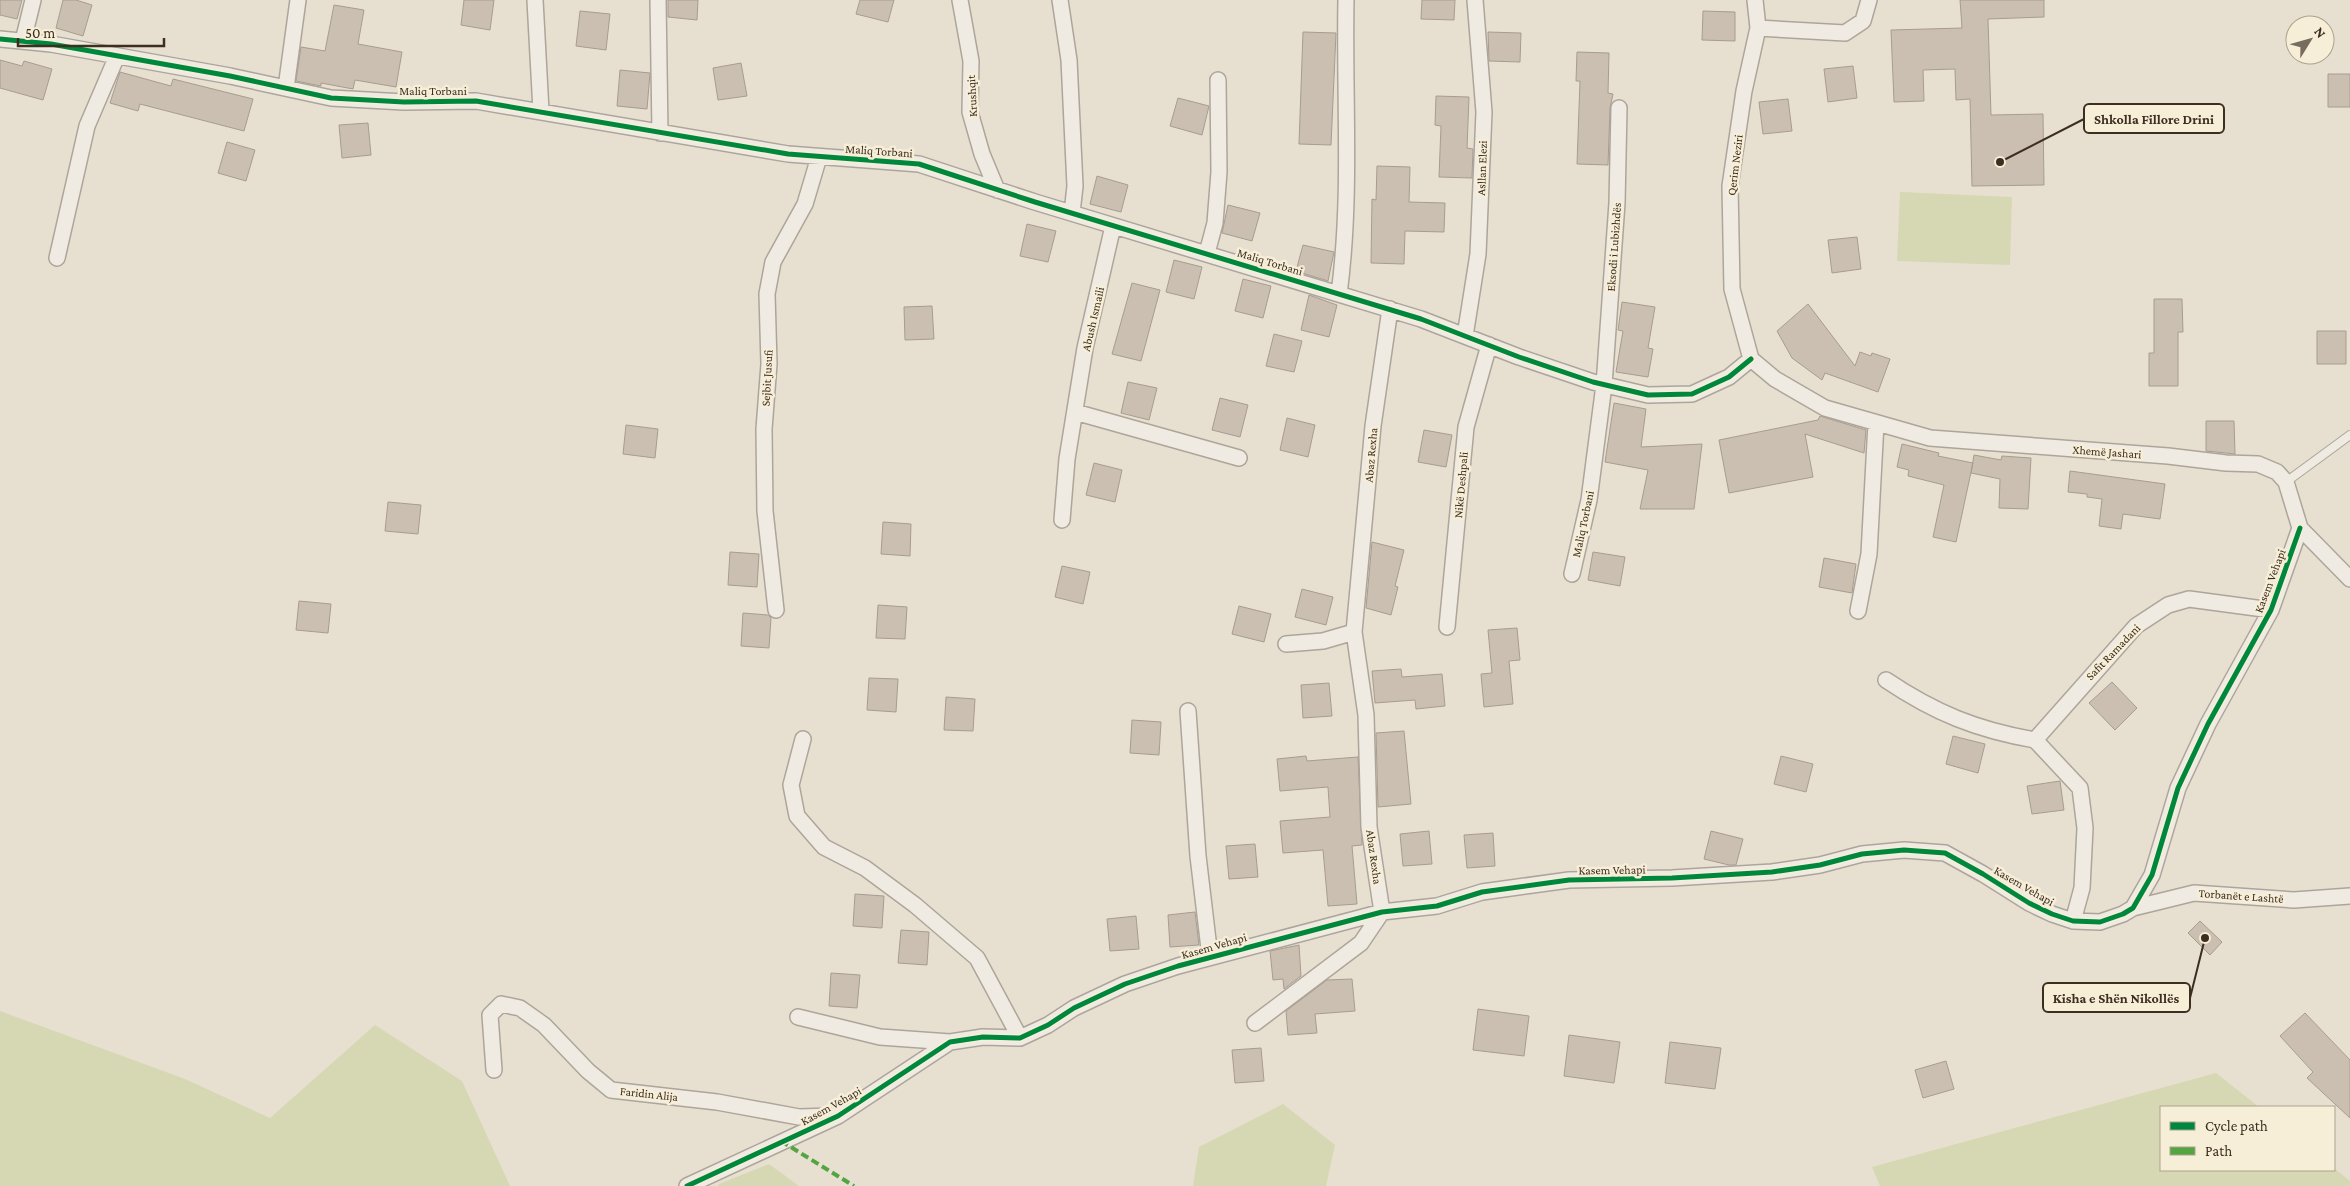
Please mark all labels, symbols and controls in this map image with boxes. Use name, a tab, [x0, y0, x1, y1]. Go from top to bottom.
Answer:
scale bar	[18, 15, 164, 47]
north arrow	[2285, 15, 2335, 65]
text: N	[2311, 24, 2330, 41]
text: 50 m	[25, 25, 55, 41]
street label: Krushqit	[964, 74, 980, 117]
street label: Maliq Torbani	[399, 84, 467, 98]
callout: Shkolla Fillore Drini	[2084, 104, 2224, 133]
text: Shkolla Fillore Drini	[2094, 111, 2214, 127]
street label: Qerim Neziri	[1724, 134, 1746, 196]
street label: Asllan Elezi	[1474, 140, 1490, 196]
street label: Maliq Torbani	[845, 142, 913, 160]
street label: Eksodi i Lubizhdës	[1604, 202, 1624, 292]
street label: Maliq Torbani	[1236, 245, 1304, 279]
street label: Abush Ismaili	[1079, 285, 1107, 353]
street label: Sejbit Jusufi	[759, 349, 776, 407]
street label: Abaz Rexha	[1362, 427, 1380, 483]
street label: Xhemë Jashari	[2072, 443, 2142, 461]
street label: Nikë Deshpali	[1451, 451, 1471, 519]
street label: Maliq Torbani	[1569, 489, 1597, 559]
street label: Kasem Vehapi	[2251, 547, 2289, 615]
street label: Safit Ramadani	[2083, 621, 2143, 683]
street label: Abaz Rexha	[1363, 829, 1385, 886]
street label: Kasem Vehapi	[1578, 862, 1646, 878]
street label: Kasem Vehapi	[1991, 863, 2057, 909]
street label: Torbanët e Lashtë	[2198, 886, 2284, 906]
street label: Kasem Vehapi	[1180, 930, 1248, 962]
callout: Kisha e Shën Nikollës	[2043, 983, 2190, 1012]
text: Kisha e Shën Nikollës	[2053, 990, 2180, 1006]
street label: Faridin Alija	[619, 1084, 679, 1104]
street label: Kasem Vehapi	[798, 1084, 864, 1128]
legend	[2160, 1106, 2335, 1171]
text: Cycle path	[2205, 1118, 2268, 1135]
text: Path	[2205, 1143, 2232, 1159]

